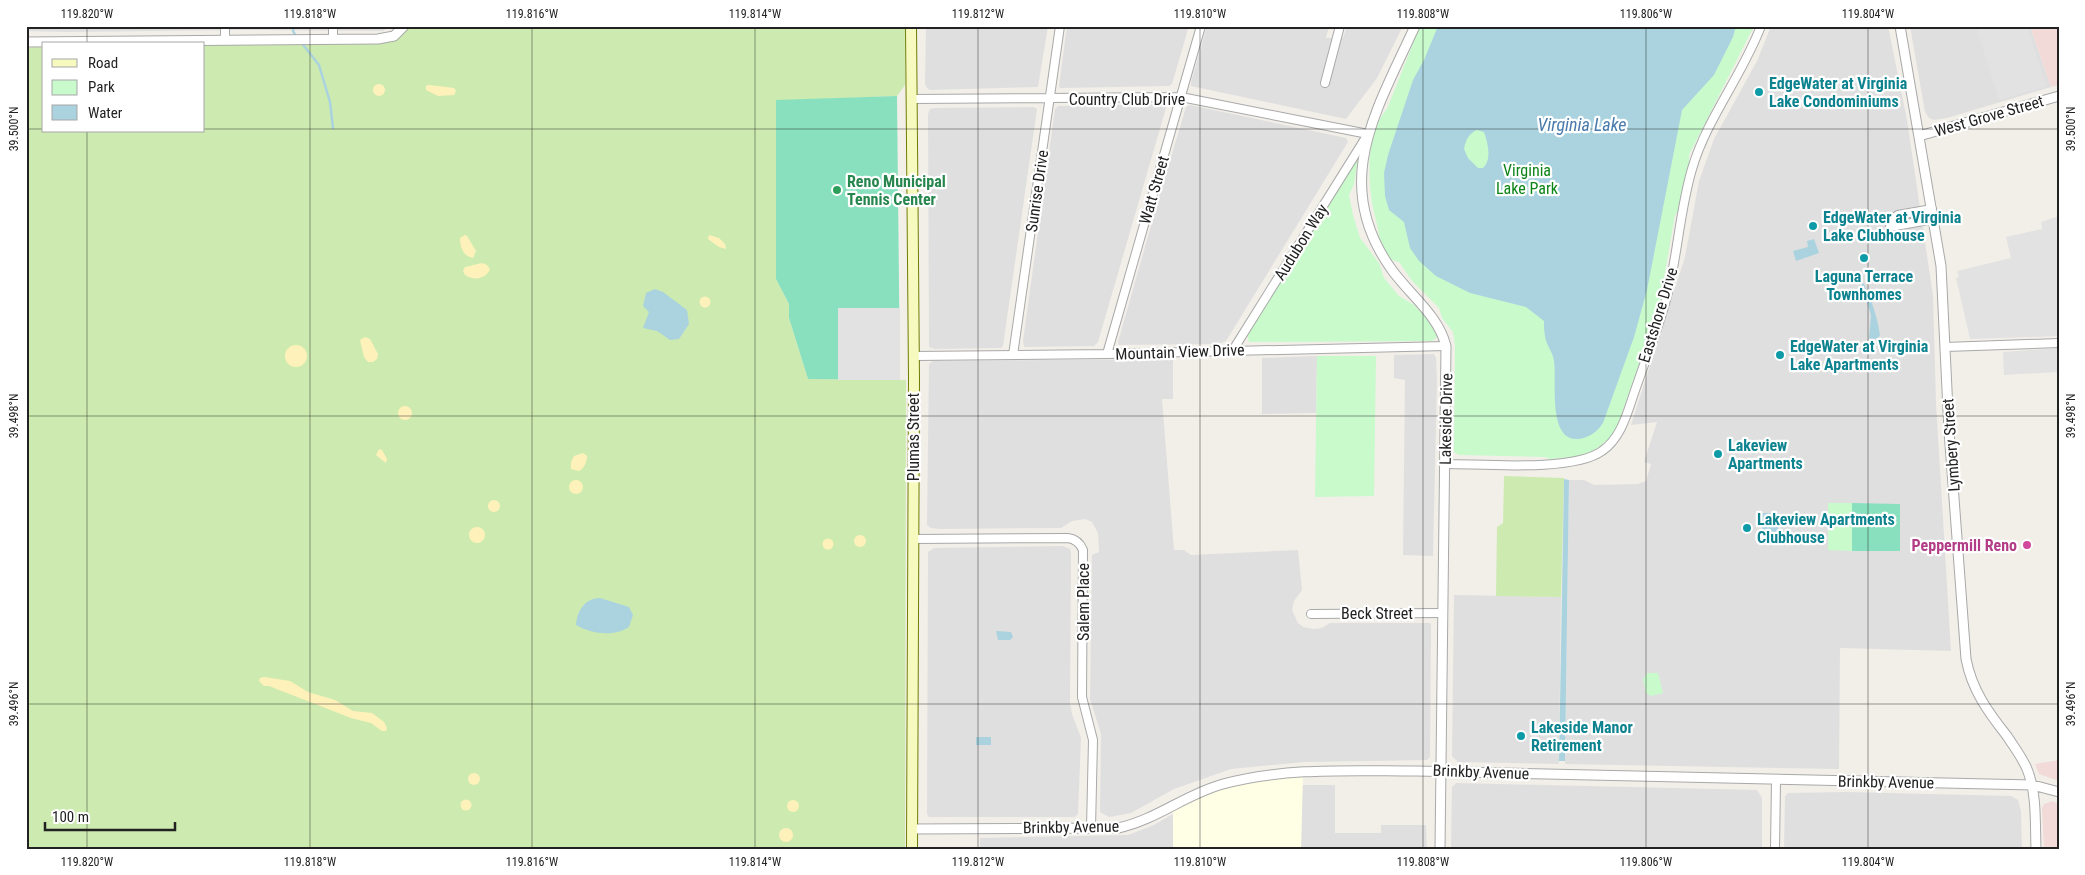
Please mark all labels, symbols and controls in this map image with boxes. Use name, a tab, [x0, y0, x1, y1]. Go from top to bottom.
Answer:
text: 119.820°W	[61, 7, 113, 21]
text: 119.818°W	[284, 7, 336, 21]
text: 119.816°W	[506, 7, 558, 21]
text: 119.814°W	[729, 7, 781, 21]
text: 119.812°W	[952, 7, 1004, 21]
text: 119.810°W	[1174, 7, 1226, 21]
text: 119.808°W	[1397, 7, 1449, 21]
text: 119.806°W	[1620, 7, 1672, 21]
text: 119.804°W	[1842, 7, 1894, 21]
legend	[42, 42, 205, 132]
text: Road	[88, 54, 118, 72]
place label: EdgeWater at Virginia Lake Condominiums	[1769, 74, 1908, 111]
text: Park	[88, 78, 115, 96]
marker: EdgeWater at Virginia Lake Condominiums	[1753, 86, 1765, 98]
street label: Country Club Drive	[1069, 90, 1185, 109]
street label: West Grove Street	[1932, 91, 2046, 141]
text: Water	[88, 104, 123, 122]
text: 39.500°N	[7, 107, 21, 151]
text: 39.500°N	[2064, 107, 2078, 151]
water label: Virginia Lake	[1537, 114, 1627, 135]
street label: Sunrise Drive	[1022, 149, 1052, 233]
street label: Watt Street	[1135, 153, 1173, 226]
park label: Virginia Lake Park	[1496, 161, 1559, 198]
place label: Reno Municipal Tennis Center	[847, 172, 946, 209]
marker: Reno Municipal Tennis Center	[831, 184, 843, 196]
street label: Audubon Way	[1270, 200, 1332, 284]
place label: EdgeWater at Virginia Lake Clubhouse	[1823, 208, 1962, 245]
marker: EdgeWater at Virginia Lake Clubhouse	[1807, 220, 1819, 232]
marker: Laguna Terrace Townhomes	[1858, 252, 1870, 264]
street label: Eastshore Drive	[1635, 265, 1681, 365]
place label: Laguna Terrace Townhomes	[1815, 267, 1913, 304]
place label: EdgeWater at Virginia Lake Apartments	[1790, 337, 1929, 374]
street label: Mountain View Drive	[1115, 340, 1245, 364]
marker: EdgeWater at Virginia Lake Apartments	[1774, 349, 1786, 361]
street label: Lakeside Drive	[1436, 373, 1456, 465]
street label: Plumas Street	[904, 393, 923, 481]
text: 39.498°N	[7, 394, 21, 438]
text: 39.498°N	[2064, 394, 2078, 438]
street label: Lymbery Street	[1938, 397, 1964, 492]
place label: Lakeview Apartments	[1728, 436, 1803, 473]
marker: Lakeview Apartments	[1712, 448, 1724, 460]
place label: Lakeview Apartments Clubhouse	[1757, 510, 1895, 547]
marker: Lakeview Apartments Clubhouse	[1741, 522, 1753, 534]
place label: Peppermill Reno	[1912, 536, 2017, 555]
marker: Peppermill Reno	[2021, 539, 2033, 551]
street label: Salem Place	[1074, 563, 1093, 641]
street label: Beck Street	[1341, 604, 1413, 623]
text: 39.496°N	[7, 682, 21, 726]
text: 39.496°N	[2064, 682, 2078, 726]
place label: Lakeside Manor Retirement	[1531, 718, 1633, 755]
marker: Lakeside Manor Retirement	[1515, 730, 1527, 742]
street label: Brinkby Avenue	[1432, 761, 1530, 783]
street label: Brinkby Avenue	[1838, 772, 1934, 792]
scale bar	[45, 800, 175, 832]
text: 100 m	[52, 808, 89, 826]
street label: Brinkby Avenue	[1023, 817, 1119, 837]
text: 119.820°W	[61, 855, 113, 869]
text: 119.818°W	[284, 855, 336, 869]
text: 119.816°W	[506, 855, 558, 869]
text: 119.814°W	[729, 855, 781, 869]
text: 119.812°W	[952, 855, 1004, 869]
text: 119.810°W	[1174, 855, 1226, 869]
text: 119.808°W	[1397, 855, 1449, 869]
text: 119.806°W	[1620, 855, 1672, 869]
text: 119.804°W	[1842, 855, 1894, 869]

